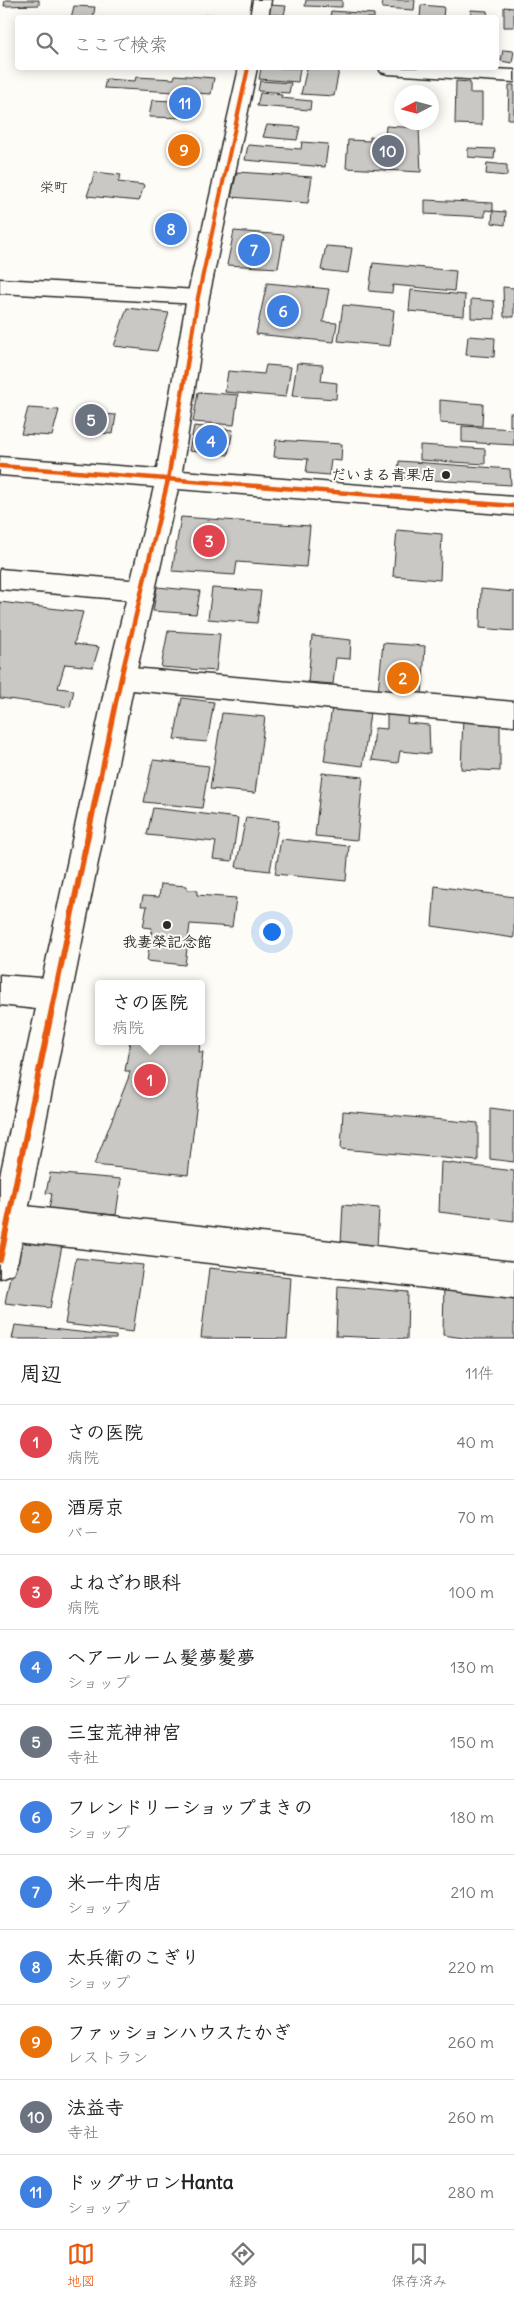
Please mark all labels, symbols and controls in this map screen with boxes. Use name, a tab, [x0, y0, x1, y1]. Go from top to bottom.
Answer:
search box	[15, 15, 499, 70]
icon: search	[33, 29, 61, 57]
text: ここで検索	[73, 32, 168, 56]
pin: 11	[169, 84, 201, 122]
north arrow	[394, 85, 439, 130]
pin: 9	[168, 131, 200, 169]
pin: 10	[372, 132, 404, 170]
district label: 栄町	[40, 178, 68, 196]
pin: 8	[155, 210, 187, 248]
pin: 7	[238, 231, 270, 269]
pin: 6	[267, 292, 299, 330]
pin: 5	[75, 401, 107, 439]
pin: 4	[195, 422, 227, 460]
place label: だいまる青果店	[331, 465, 436, 484]
marker: だいまる青果店	[440, 469, 452, 481]
pin: 3	[193, 522, 225, 560]
pin: 2	[387, 659, 419, 697]
marker: 我妻榮記念館	[161, 919, 173, 931]
your location	[259, 919, 285, 945]
place label: 我妻榮記念館	[122, 932, 212, 951]
popup	[95, 980, 205, 1045]
text: さの医院	[112, 990, 188, 1014]
text: 病院	[112, 1017, 144, 1037]
pin: 1	[134, 1061, 166, 1099]
text: 周辺	[20, 1360, 62, 1387]
text: 11件	[465, 1363, 494, 1383]
text: さの医院	[67, 1420, 143, 1444]
text: 1	[33, 1432, 39, 1452]
text: 40 m	[456, 1432, 494, 1452]
text: 病院	[67, 1447, 99, 1467]
text: 酒房京	[67, 1495, 124, 1519]
text: 2	[32, 1507, 40, 1527]
text: 70 m	[458, 1507, 494, 1527]
text: バー	[67, 1522, 99, 1542]
text: よねざわ眼科	[67, 1570, 181, 1594]
text: 3	[31, 1582, 41, 1602]
text: 100 m	[449, 1582, 494, 1602]
text: 病院	[67, 1597, 99, 1617]
text: ヘアールーム髪夢髪夢	[67, 1645, 255, 1669]
text: 4	[31, 1657, 41, 1677]
text: 130 m	[450, 1657, 494, 1677]
text: ショップ	[67, 1672, 130, 1692]
text: 三宝荒神神宮	[67, 1720, 181, 1744]
text: 5	[31, 1732, 41, 1752]
text: 150 m	[450, 1732, 494, 1752]
text: 寺社	[67, 1747, 99, 1767]
text: フレンドリーショップまきの	[67, 1795, 313, 1819]
text: 6	[31, 1807, 41, 1827]
text: 180 m	[450, 1807, 494, 1827]
text: ショップ	[67, 1822, 130, 1842]
text: 米一牛肉店	[67, 1870, 162, 1894]
text: 7	[32, 1882, 40, 1902]
text: 210 m	[451, 1882, 494, 1902]
text: ショップ	[67, 1897, 130, 1917]
text: 太兵衛のこぎり	[67, 1945, 200, 1969]
text: 8	[31, 1957, 41, 1977]
text: 220 m	[448, 1957, 494, 1977]
text: ショップ	[67, 1972, 130, 1992]
text: ファッションハウスたかぎ	[67, 2020, 292, 2044]
text: 9	[31, 2032, 41, 2052]
text: 260 m	[448, 2032, 494, 2052]
text: レストラン	[67, 2047, 148, 2067]
text: 法益寺	[67, 2095, 124, 2119]
text: 10	[28, 2107, 44, 2127]
text: 260 m	[448, 2107, 494, 2127]
text: 寺社	[67, 2122, 99, 2142]
text: ドッグサロンHanta	[67, 2170, 234, 2194]
text: 11	[30, 2182, 42, 2202]
text: 280 m	[448, 2182, 494, 2202]
text: ショップ	[67, 2197, 130, 2217]
tab: 地図	[67, 2240, 95, 2290]
tab: 経路	[229, 2240, 257, 2290]
tab: 保存済み	[391, 2240, 447, 2290]

